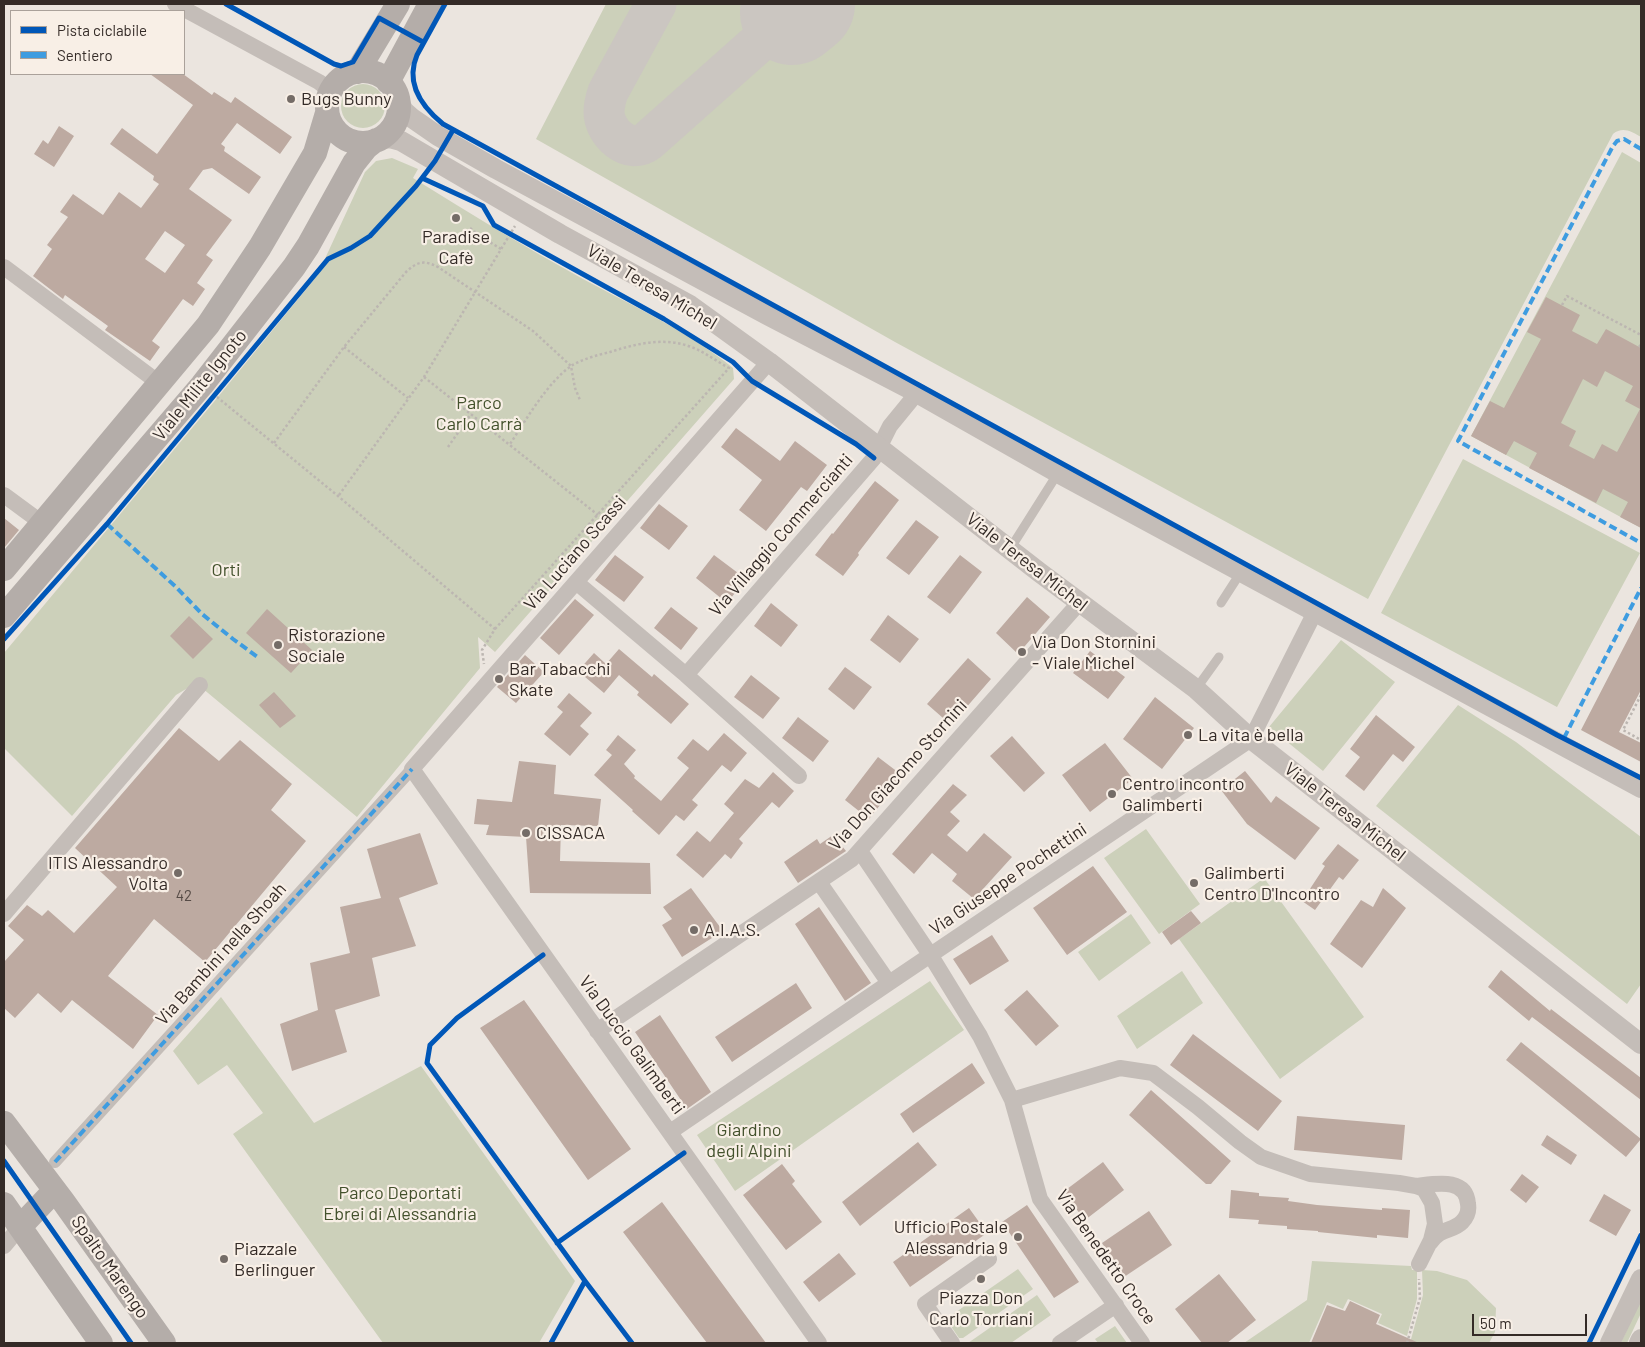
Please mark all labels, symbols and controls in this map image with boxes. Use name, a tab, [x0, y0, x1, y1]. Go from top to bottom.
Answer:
legend	[10, 10, 185, 75]
text: Pista ciclabile	[57, 21, 147, 39]
text: Sentiero	[57, 46, 113, 64]
place label: Bugs Bunny	[301, 88, 392, 110]
marker: Bugs Bunny	[285, 93, 297, 105]
marker: Paradise Cafè	[450, 212, 462, 224]
place label: Paradise Cafè	[422, 226, 490, 268]
street label: Viale Teresa Michel	[583, 240, 721, 334]
street label: Viale Milite Ignoto	[148, 325, 252, 445]
park label: Parco Carlo Carrà	[436, 392, 522, 434]
street label: Via Villaggio Commercianti	[705, 449, 857, 621]
street label: Via Luciano Scassi	[519, 491, 631, 615]
street label: Viale Teresa Michel	[962, 508, 1092, 616]
park label: Orti	[211, 559, 241, 581]
place label: Ristorazione Sociale	[288, 624, 386, 666]
place label: Via Don Stornini - Viale Michel	[1032, 631, 1156, 674]
marker: Ristorazione Sociale	[272, 639, 284, 651]
marker: Via Don Stornini - Viale Michel	[1016, 646, 1028, 658]
place label: Bar Tabacchi Skate	[509, 658, 611, 701]
marker: Bar Tabacchi Skate	[493, 673, 505, 685]
street label: Via Don Giacomo Stornini	[824, 695, 972, 855]
place label: La vita è bella	[1198, 724, 1303, 746]
marker: La vita è bella	[1182, 729, 1194, 741]
street label: Viale Teresa Michel	[1280, 758, 1410, 866]
place label: Centro incontro Galimberti	[1122, 773, 1244, 816]
marker: Centro incontro Galimberti	[1106, 788, 1118, 800]
street label: Via Giuseppe Pochettini	[925, 818, 1091, 940]
place label: CISSACA	[536, 822, 605, 844]
marker: CISSACA	[520, 827, 532, 839]
place label: ITIS Alessandro Volta	[48, 852, 168, 894]
place label: Galimberti Centro D'Incontro	[1204, 862, 1340, 904]
marker: ITIS Alessandro Volta	[172, 867, 184, 879]
marker: Galimberti Centro D'Incontro	[1188, 877, 1200, 889]
street label: Via Bambini nella Shoah	[151, 878, 291, 1030]
house number: 42	[176, 887, 192, 905]
place label: A.I.A.S.	[704, 919, 761, 941]
marker: A.I.A.S.	[688, 924, 700, 936]
street label: Via Duccio Galimberti	[574, 971, 690, 1119]
park label: Giardino degli Alpini	[706, 1119, 792, 1162]
park label: Parco Deportati Ebrei di Alessandria	[323, 1182, 477, 1224]
street label: Via Benedetto Croce	[1051, 1185, 1161, 1329]
street label: Spalto Marengo	[67, 1211, 153, 1323]
place label: Ufficio Postale Alessandria 9	[894, 1216, 1008, 1258]
marker: Ufficio Postale Alessandria 9	[1012, 1231, 1024, 1243]
place label: Piazzale Berlinguer	[234, 1238, 315, 1280]
marker: Piazzale Berlinguer	[218, 1253, 230, 1265]
marker: Piazza Don Carlo Torriani	[975, 1273, 987, 1285]
place label: Piazza Don Carlo Torriani	[929, 1287, 1033, 1330]
scale bar	[1475, 1304, 1590, 1336]
text: 50 m	[1480, 1314, 1512, 1332]

